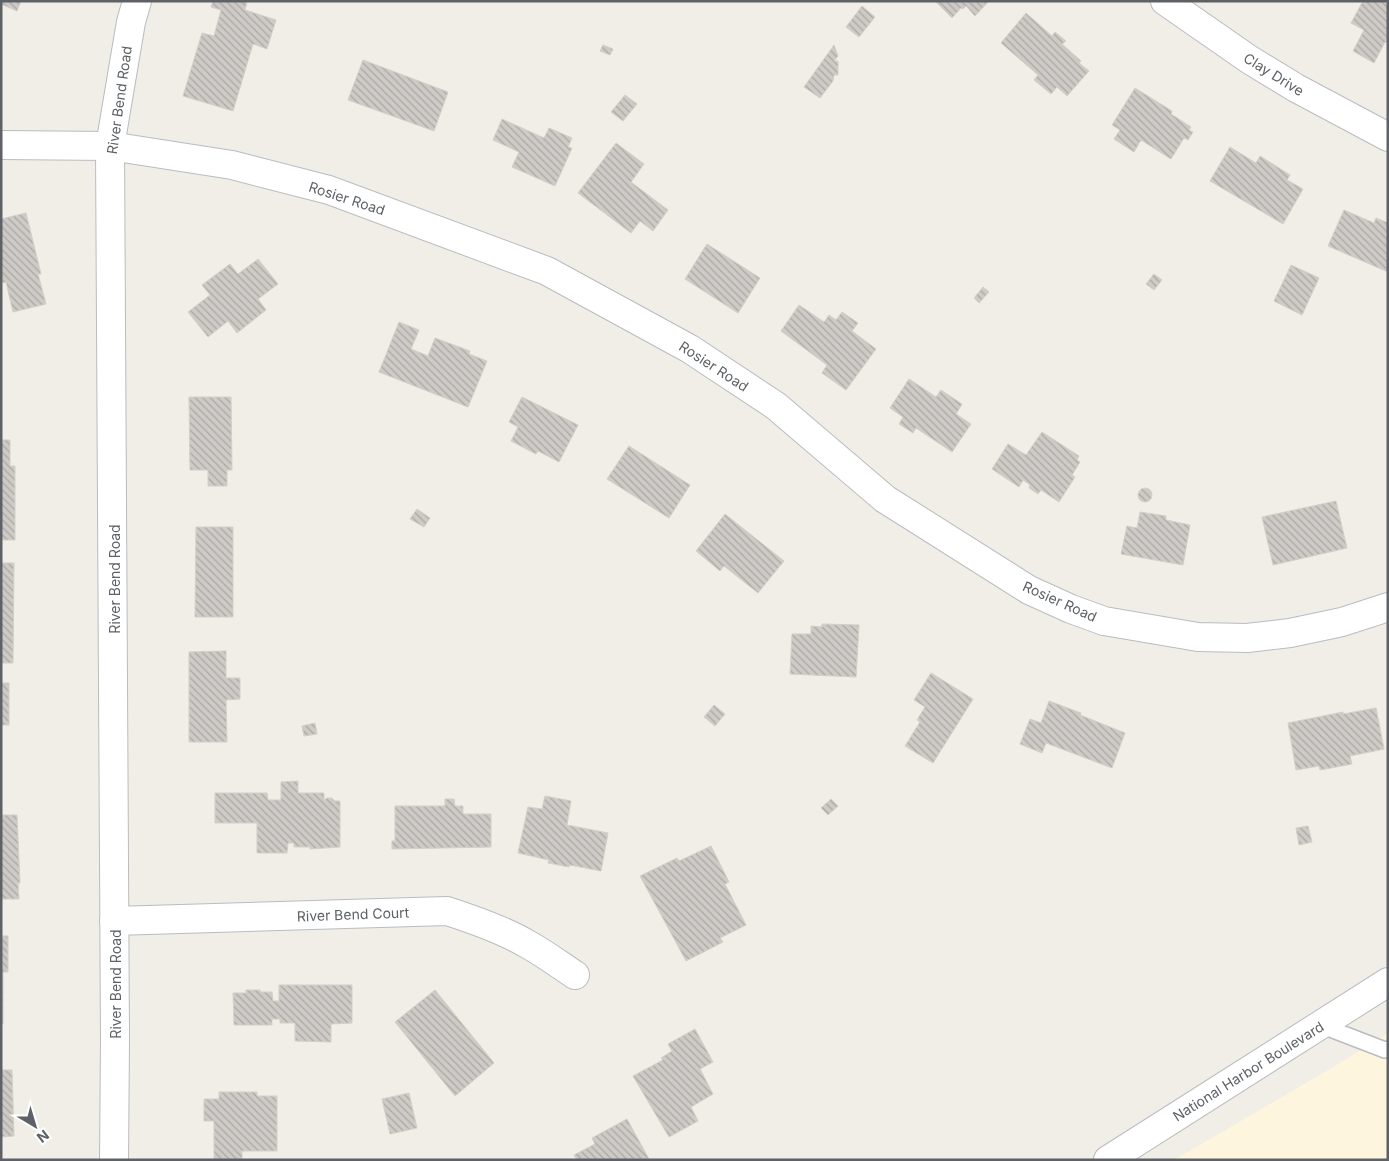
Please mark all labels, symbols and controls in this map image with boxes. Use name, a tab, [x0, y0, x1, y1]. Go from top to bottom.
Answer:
street label: River Bend Road	[103, 45, 135, 155]
street label: Clay Drive	[1241, 49, 1307, 99]
street label: Rosier Road	[307, 178, 387, 218]
street label: Rosier Road	[676, 337, 752, 395]
street label: River Bend Road	[106, 524, 123, 634]
street label: Rosier Road	[1020, 577, 1100, 625]
street label: River Bend Court	[297, 904, 410, 924]
street label: River Bend Road	[107, 929, 124, 1039]
street label: National Harbor Boulevard	[1169, 1018, 1327, 1124]
north arrow	[10, 1101, 60, 1151]
text: N	[34, 1127, 53, 1147]

